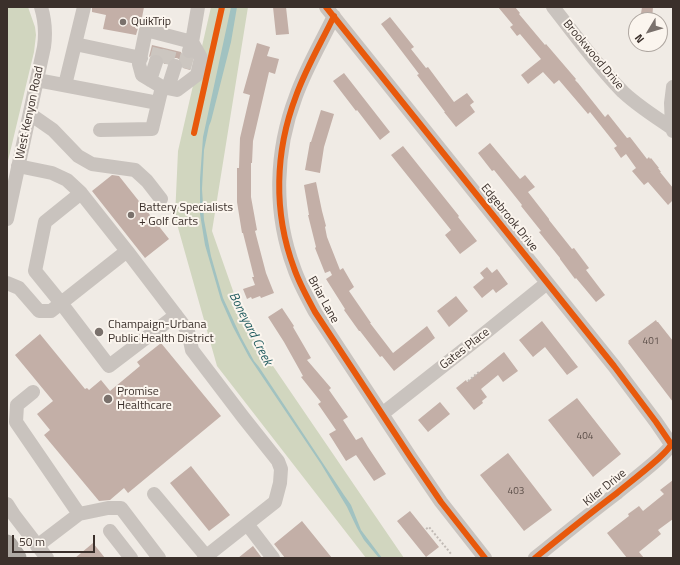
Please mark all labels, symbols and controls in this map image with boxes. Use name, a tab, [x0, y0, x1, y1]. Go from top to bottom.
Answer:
north arrow	[628, 12, 668, 52]
place label: QuikTrip	[131, 15, 171, 29]
marker: QuikTrip	[118, 17, 128, 27]
street label: Brookwood Drive	[560, 17, 626, 93]
text: N	[631, 31, 648, 47]
street label: West Kenyon Road	[13, 65, 47, 161]
street label: Edgebrook Drive	[477, 181, 541, 255]
place label: Battery Specialists + Golf Carts	[139, 201, 233, 229]
marker: Battery Specialists + Golf Carts	[126, 210, 136, 220]
street label: Briar Lane	[304, 274, 342, 326]
water label: Boneyard Creek	[225, 290, 275, 368]
place label: Champaign-Urbana Public Health District	[108, 318, 214, 346]
street label: Gates Place	[437, 325, 493, 373]
marker: Champaign-Urbana Public Health District	[93, 326, 105, 338]
house number: 401	[643, 336, 659, 348]
place label: Promise Healthcare	[117, 385, 172, 413]
marker: Promise Healthcare	[102, 393, 114, 405]
house number: 404	[577, 431, 593, 443]
street label: Kiler Drive	[581, 466, 629, 510]
house number: 403	[508, 486, 524, 498]
scale bar	[14, 527, 97, 553]
text: 50 m	[19, 532, 45, 551]

